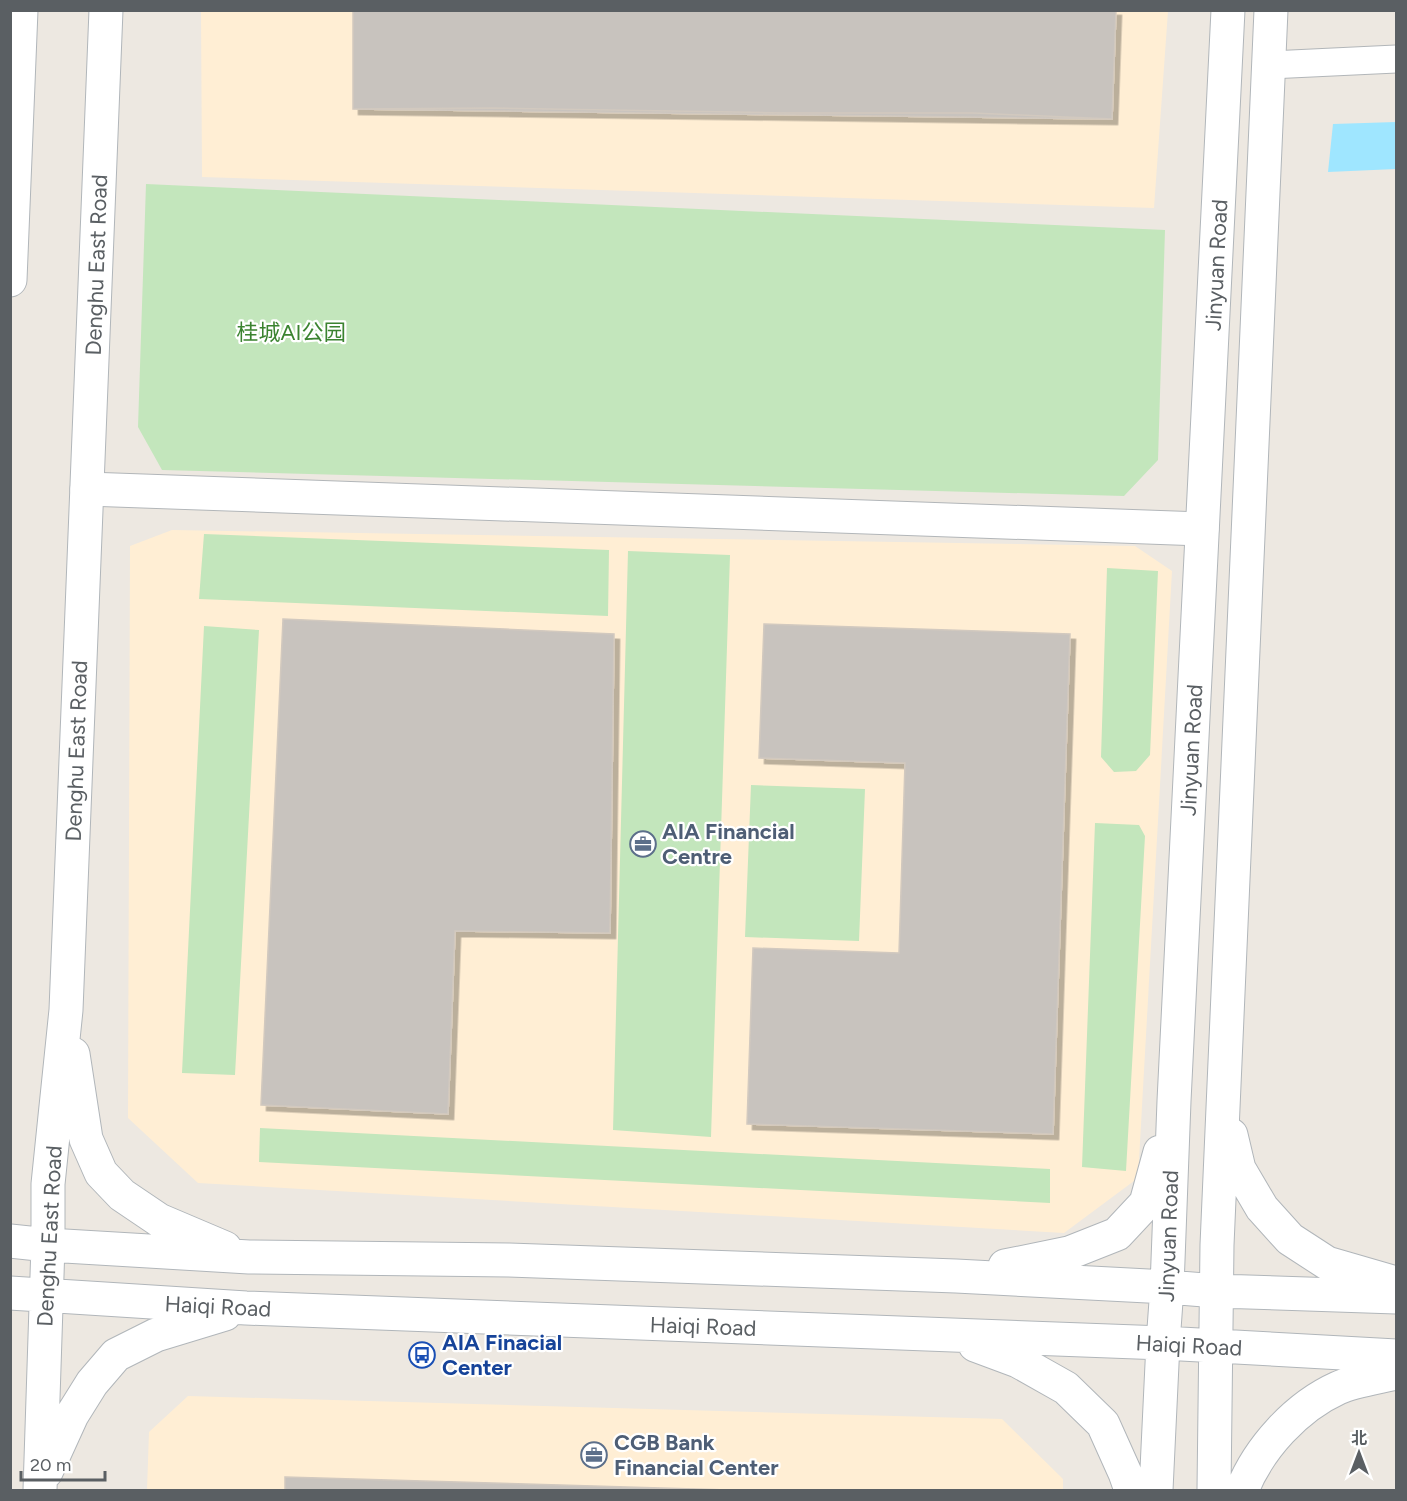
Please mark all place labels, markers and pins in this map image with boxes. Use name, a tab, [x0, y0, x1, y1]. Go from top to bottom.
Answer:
place label: AIA Financial Centre	[662, 818, 795, 870]
office icon: AIA Financial Centre	[628, 829, 658, 859]
place label: AIA Finacial Center	[442, 1329, 562, 1381]
bus stop icon: AIA Finacial Center	[407, 1340, 437, 1370]
place label: CGB Bank Financial Center	[614, 1429, 779, 1481]
office icon: CGB Bank Financial Center	[579, 1440, 609, 1470]

